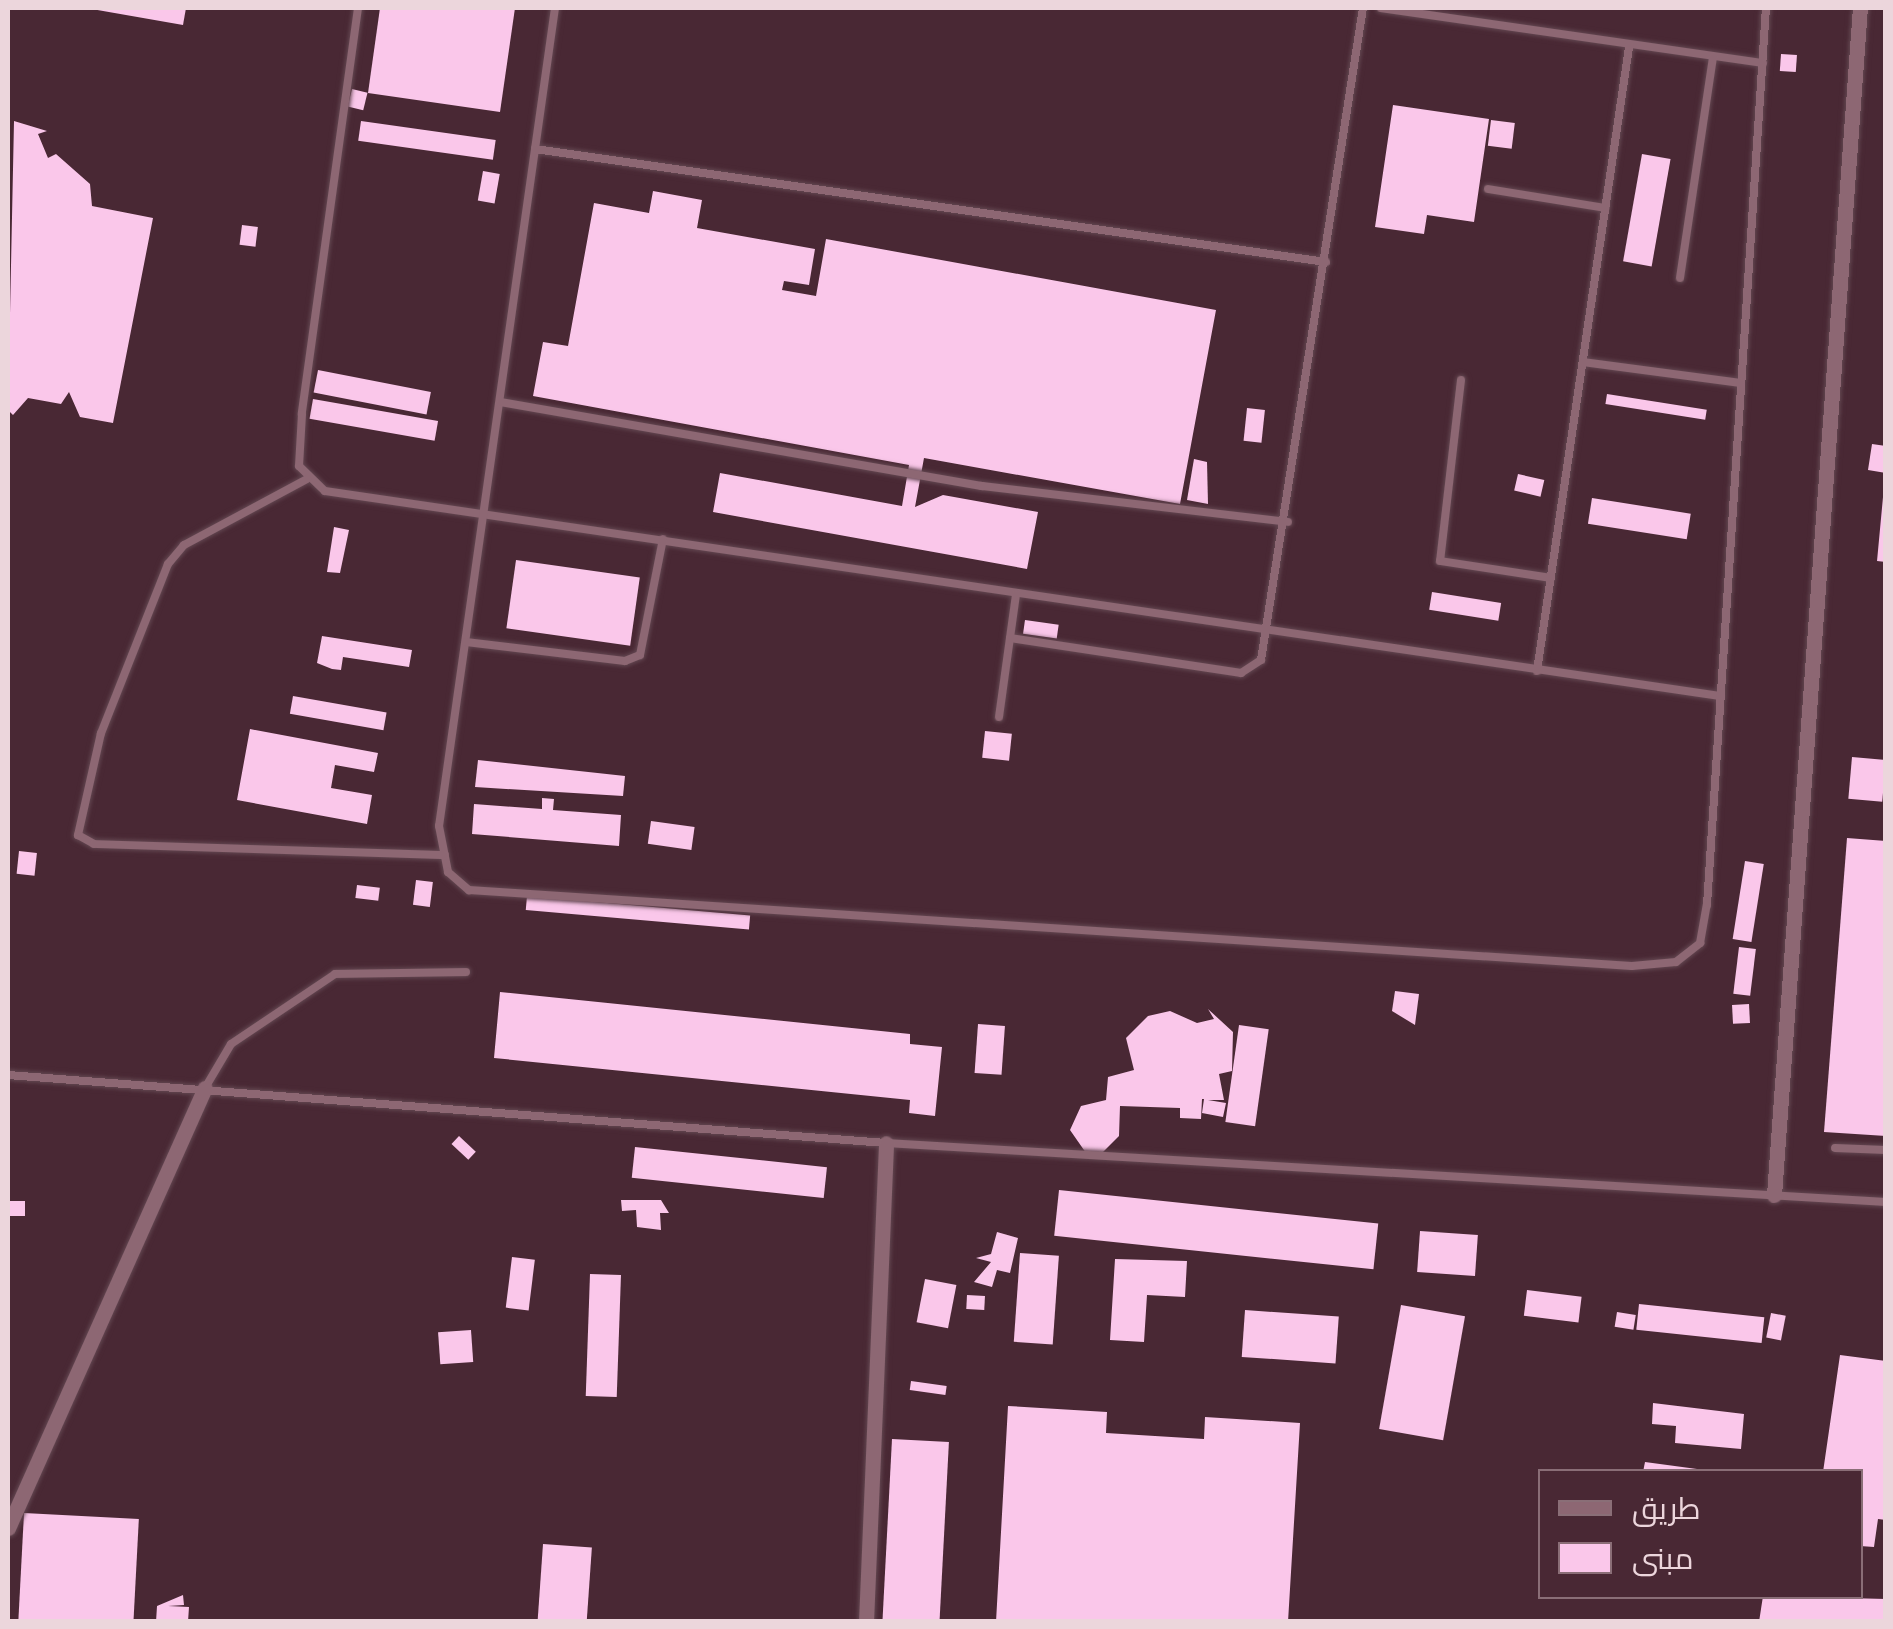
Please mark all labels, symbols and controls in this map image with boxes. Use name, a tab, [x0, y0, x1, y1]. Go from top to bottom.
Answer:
legend	[1538, 1469, 1863, 1599]
text: طريق	[1632, 1490, 1701, 1527]
text: مبنى	[1632, 1540, 1693, 1577]

